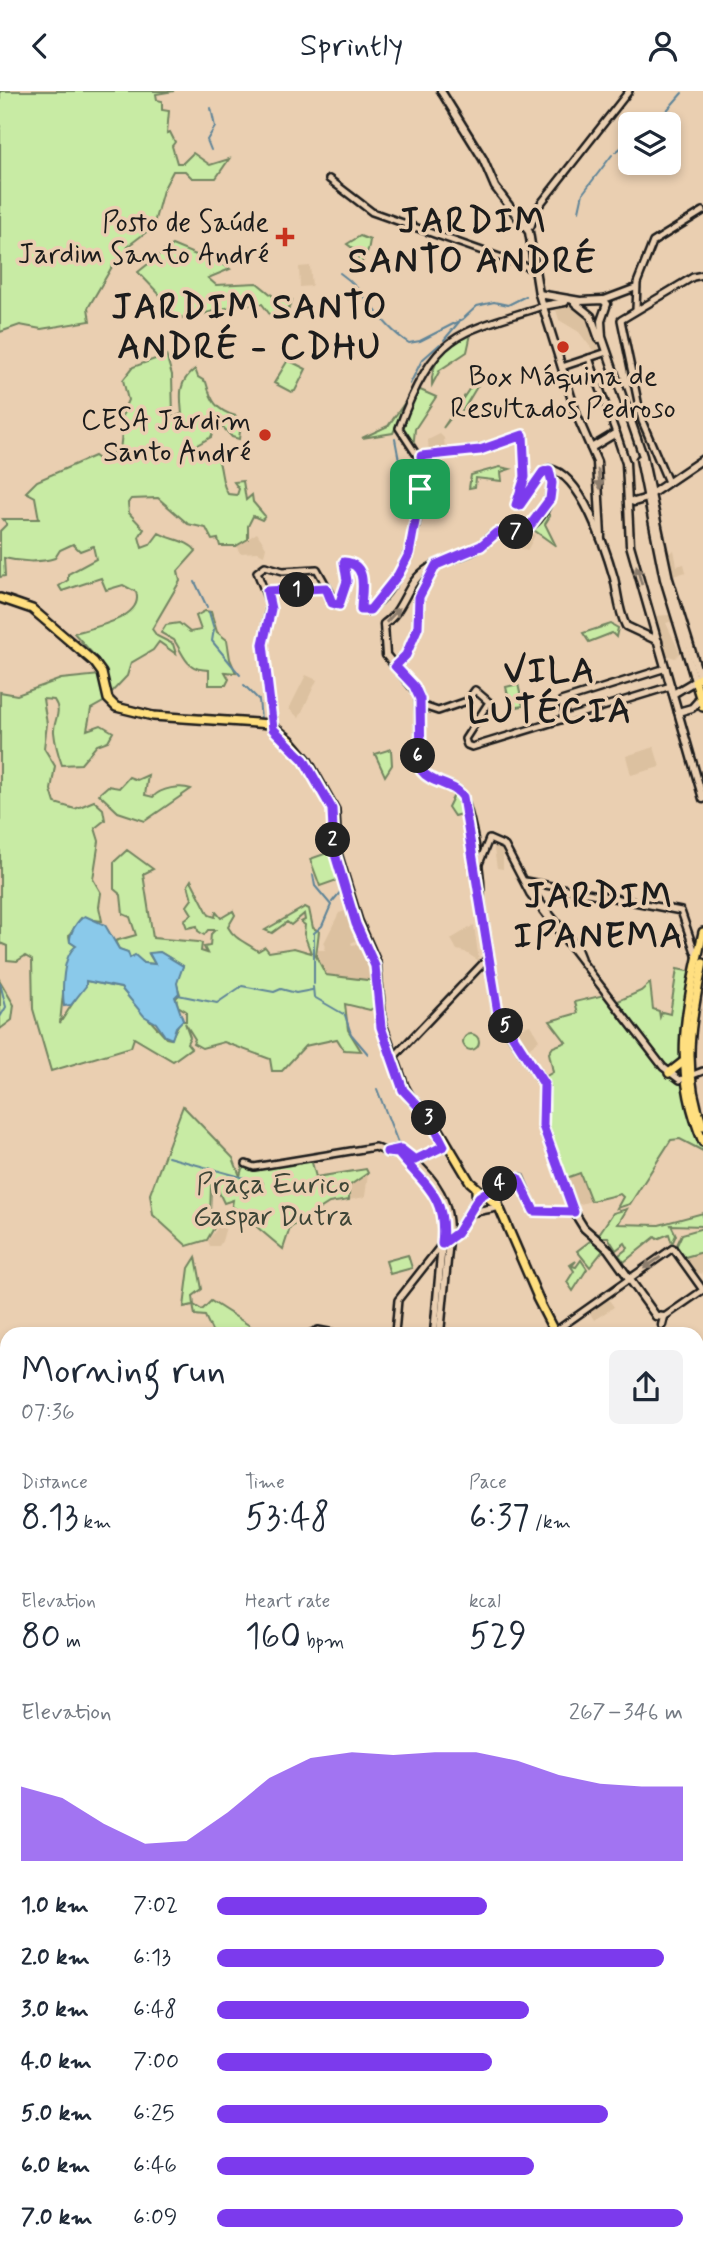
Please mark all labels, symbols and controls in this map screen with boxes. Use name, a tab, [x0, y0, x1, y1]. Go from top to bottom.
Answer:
text: Sprintly	[300, 25, 403, 67]
icon: back	[21, 27, 59, 65]
icon: person	[644, 27, 682, 65]
map controls	[618, 112, 681, 175]
button: layers	[618, 112, 681, 175]
district label: JARDIM SANTO ANDRÉ	[348, 199, 598, 285]
place label: Posto de Saúde Jardim Santo André	[18, 205, 269, 274]
marker: Posto de Saúde Jardim Santo André	[275, 227, 295, 247]
district label: JARDIM SANTO ANDRÉ - CDHU	[112, 285, 388, 371]
marker: Box Máquina de Resultados Pedroso	[555, 339, 571, 355]
place label: Box Máquina de Resultados Pedroso	[450, 359, 676, 428]
place label: CESA Jardim Santo André	[81, 403, 251, 472]
marker: CESA Jardim Santo André	[257, 427, 273, 443]
pin	[390, 459, 450, 519]
one-way arrow	[594, 468, 605, 490]
icon: arrive	[401, 470, 439, 508]
pin: 7	[498, 515, 534, 549]
text: 7	[510, 519, 521, 544]
one-way arrow	[633, 564, 643, 585]
pin: 1	[280, 573, 314, 607]
text: 1	[292, 577, 301, 602]
one-way arrow	[385, 606, 401, 624]
district label: VILA LUTÉCIA	[467, 649, 633, 735]
pin: 6	[400, 739, 436, 773]
text: 6	[413, 743, 422, 768]
pin: 2	[316, 823, 350, 857]
text: 2	[328, 827, 337, 852]
district label: JARDIM IPANEMA	[513, 874, 685, 960]
pin: 5	[489, 1009, 524, 1044]
text: 5	[500, 1013, 511, 1038]
pin: 3	[412, 1101, 446, 1135]
text: 3	[424, 1105, 433, 1130]
park label: Praça Eurico Gaspar Dutra	[193, 1167, 353, 1236]
pin: 4	[482, 1167, 518, 1201]
text: 4	[494, 1171, 505, 1196]
one-way arrow	[642, 1256, 661, 1269]
text: Morning run	[21, 1347, 226, 1396]
button: share	[609, 1350, 683, 1424]
text: 07:36	[21, 1398, 75, 1428]
text: Distance	[21, 1470, 88, 1495]
text: Time	[245, 1470, 285, 1495]
text: Pace	[469, 1470, 507, 1495]
text: 8.13	[21, 1495, 78, 1541]
text: 53:48	[245, 1495, 330, 1541]
text: 6:37	[469, 1495, 530, 1541]
text: km	[78, 1510, 111, 1535]
text: /km	[530, 1510, 571, 1535]
text: Elevation	[21, 1589, 96, 1614]
text: Heart rate	[245, 1589, 330, 1614]
text: kcal	[469, 1589, 501, 1614]
text: 80	[21, 1614, 61, 1660]
text: 160	[245, 1614, 301, 1660]
text: 529	[469, 1614, 527, 1660]
text: m	[61, 1629, 81, 1654]
text: bpm	[301, 1629, 344, 1654]
text: Elevation	[21, 1698, 112, 1728]
text: 267–346 m	[569, 1698, 683, 1728]
text: 1.0 km	[21, 1891, 89, 1921]
text: 7:02	[133, 1891, 178, 1921]
text: 2.0 km	[21, 1943, 90, 1973]
text: 6:13	[133, 1943, 171, 1973]
text: 3.0 km	[21, 1995, 89, 2025]
text: 6:48	[133, 1995, 177, 2025]
text: 4.0 km	[21, 2047, 92, 2077]
text: 7:00	[133, 2047, 179, 2077]
text: 5.0 km	[21, 2099, 92, 2129]
text: 6:25	[133, 2099, 174, 2129]
text: 6.0 km	[21, 2151, 90, 2181]
text: 6:46	[133, 2151, 177, 2181]
text: 7.0 km	[21, 2203, 92, 2233]
text: 6:09	[133, 2203, 177, 2233]

